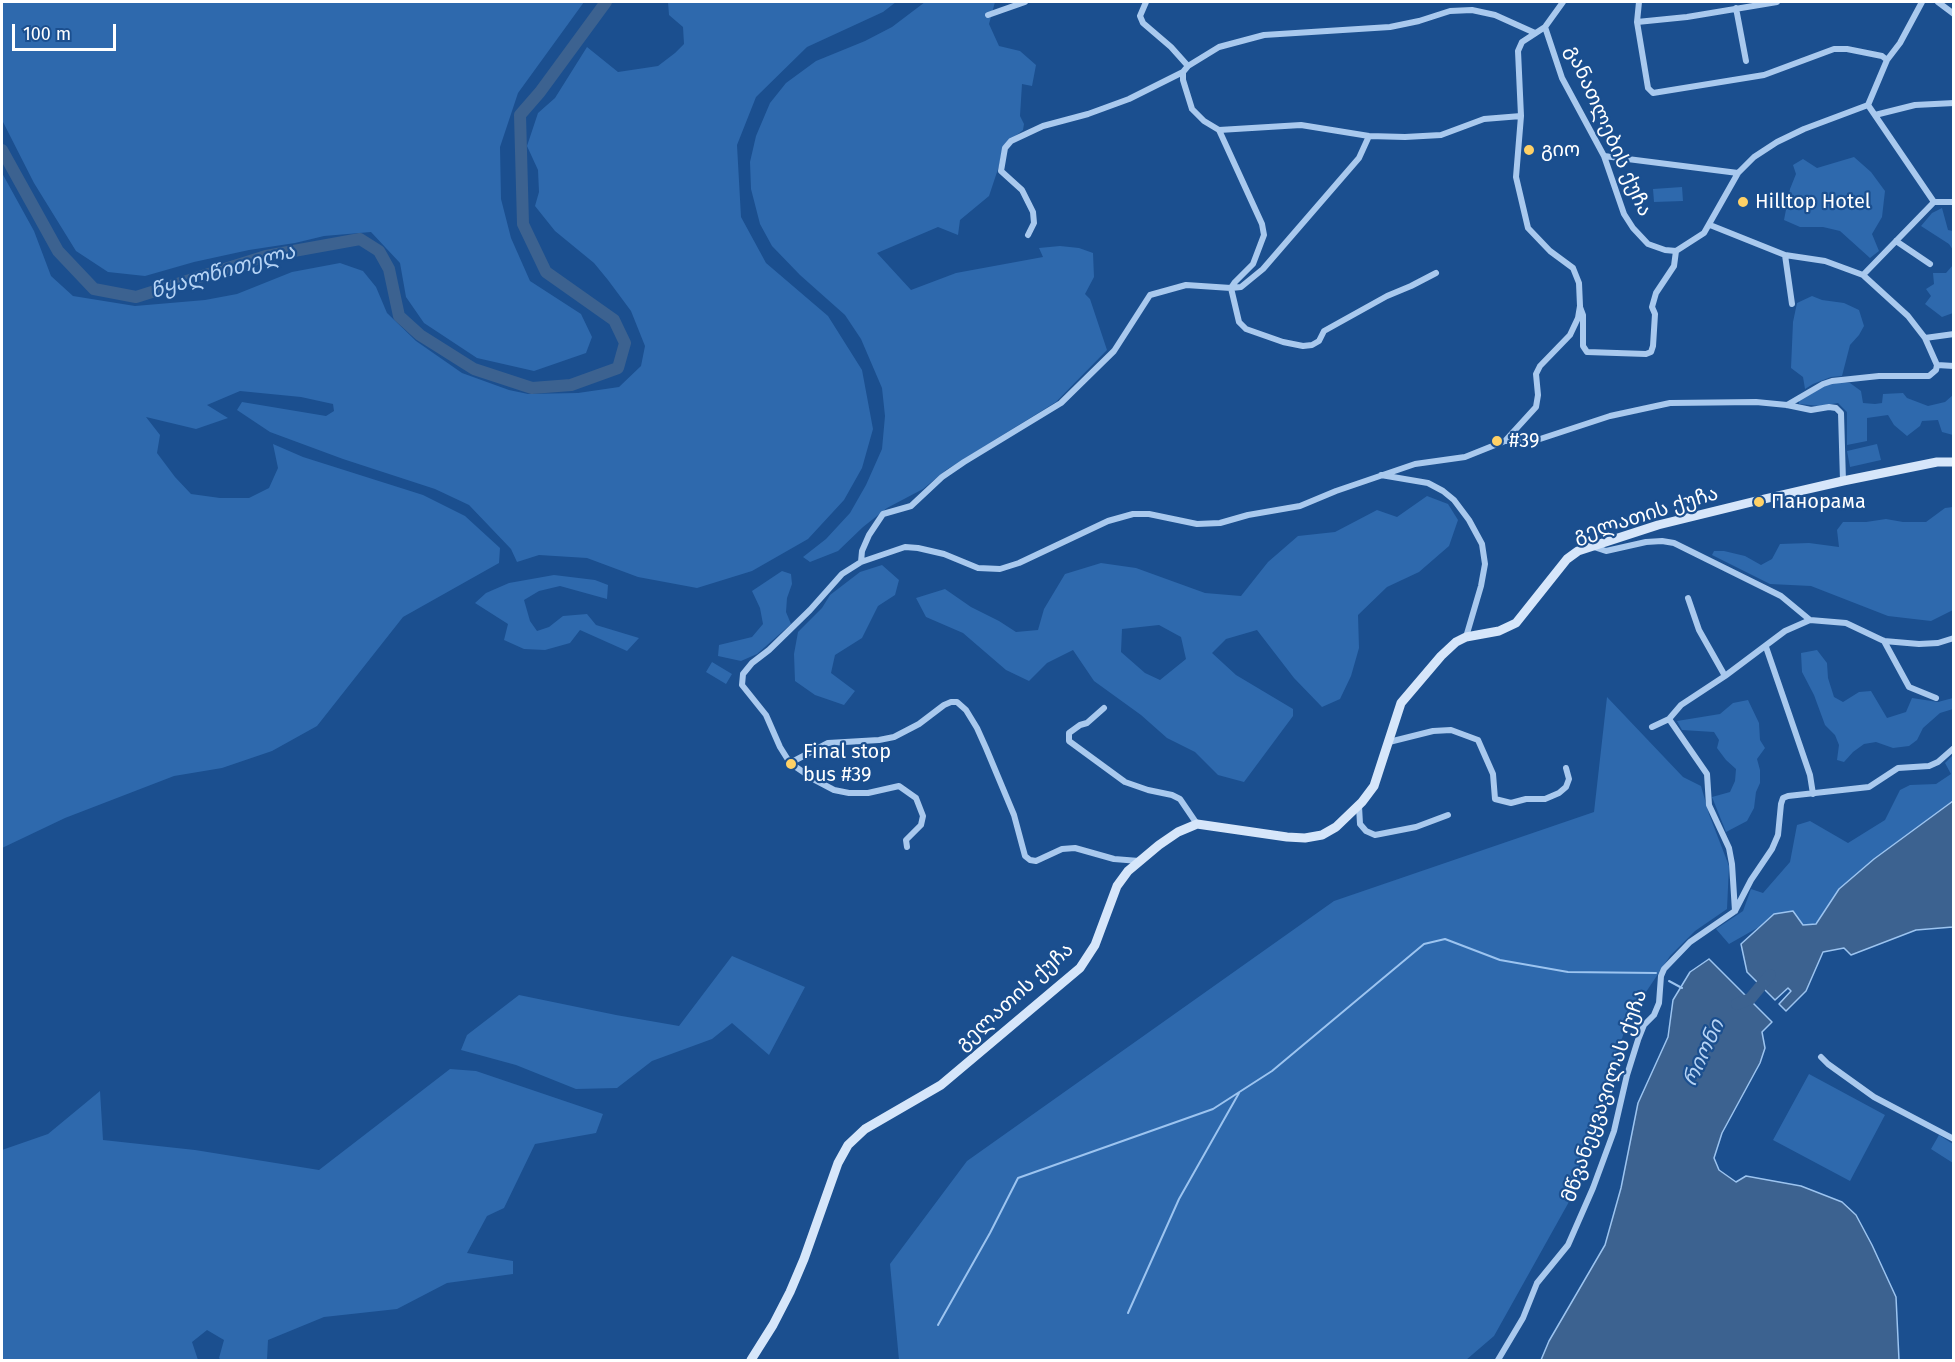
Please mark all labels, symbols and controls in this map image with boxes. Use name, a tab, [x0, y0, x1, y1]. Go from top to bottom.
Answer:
scale bar	[15, 12, 118, 50]
text: 100 m	[23, 23, 71, 45]
street label: განათლების ქუჩა	[1560, 42, 1656, 220]
place label: გიო	[1541, 138, 1580, 162]
marker: გიო	[1522, 143, 1536, 157]
place label: Hilltop Hotel	[1755, 190, 1871, 214]
marker: Hilltop Hotel	[1736, 195, 1750, 209]
water label: წყალწითელა	[148, 239, 298, 305]
place label: #39	[1509, 429, 1539, 453]
marker: #39	[1490, 434, 1504, 448]
street label: გელათის ქუჩა	[1571, 482, 1721, 548]
place label: Панорама	[1771, 490, 1866, 514]
marker: Панорама	[1752, 495, 1766, 509]
place label: Final stop bus #39	[803, 740, 891, 787]
marker: Final stop bus #39	[784, 757, 798, 771]
street label: გელათის ქუჩა	[951, 938, 1079, 1056]
street label: მწვანეყვავილას ქუჩა	[1557, 987, 1653, 1205]
water label: რიონი	[1678, 1016, 1730, 1090]

